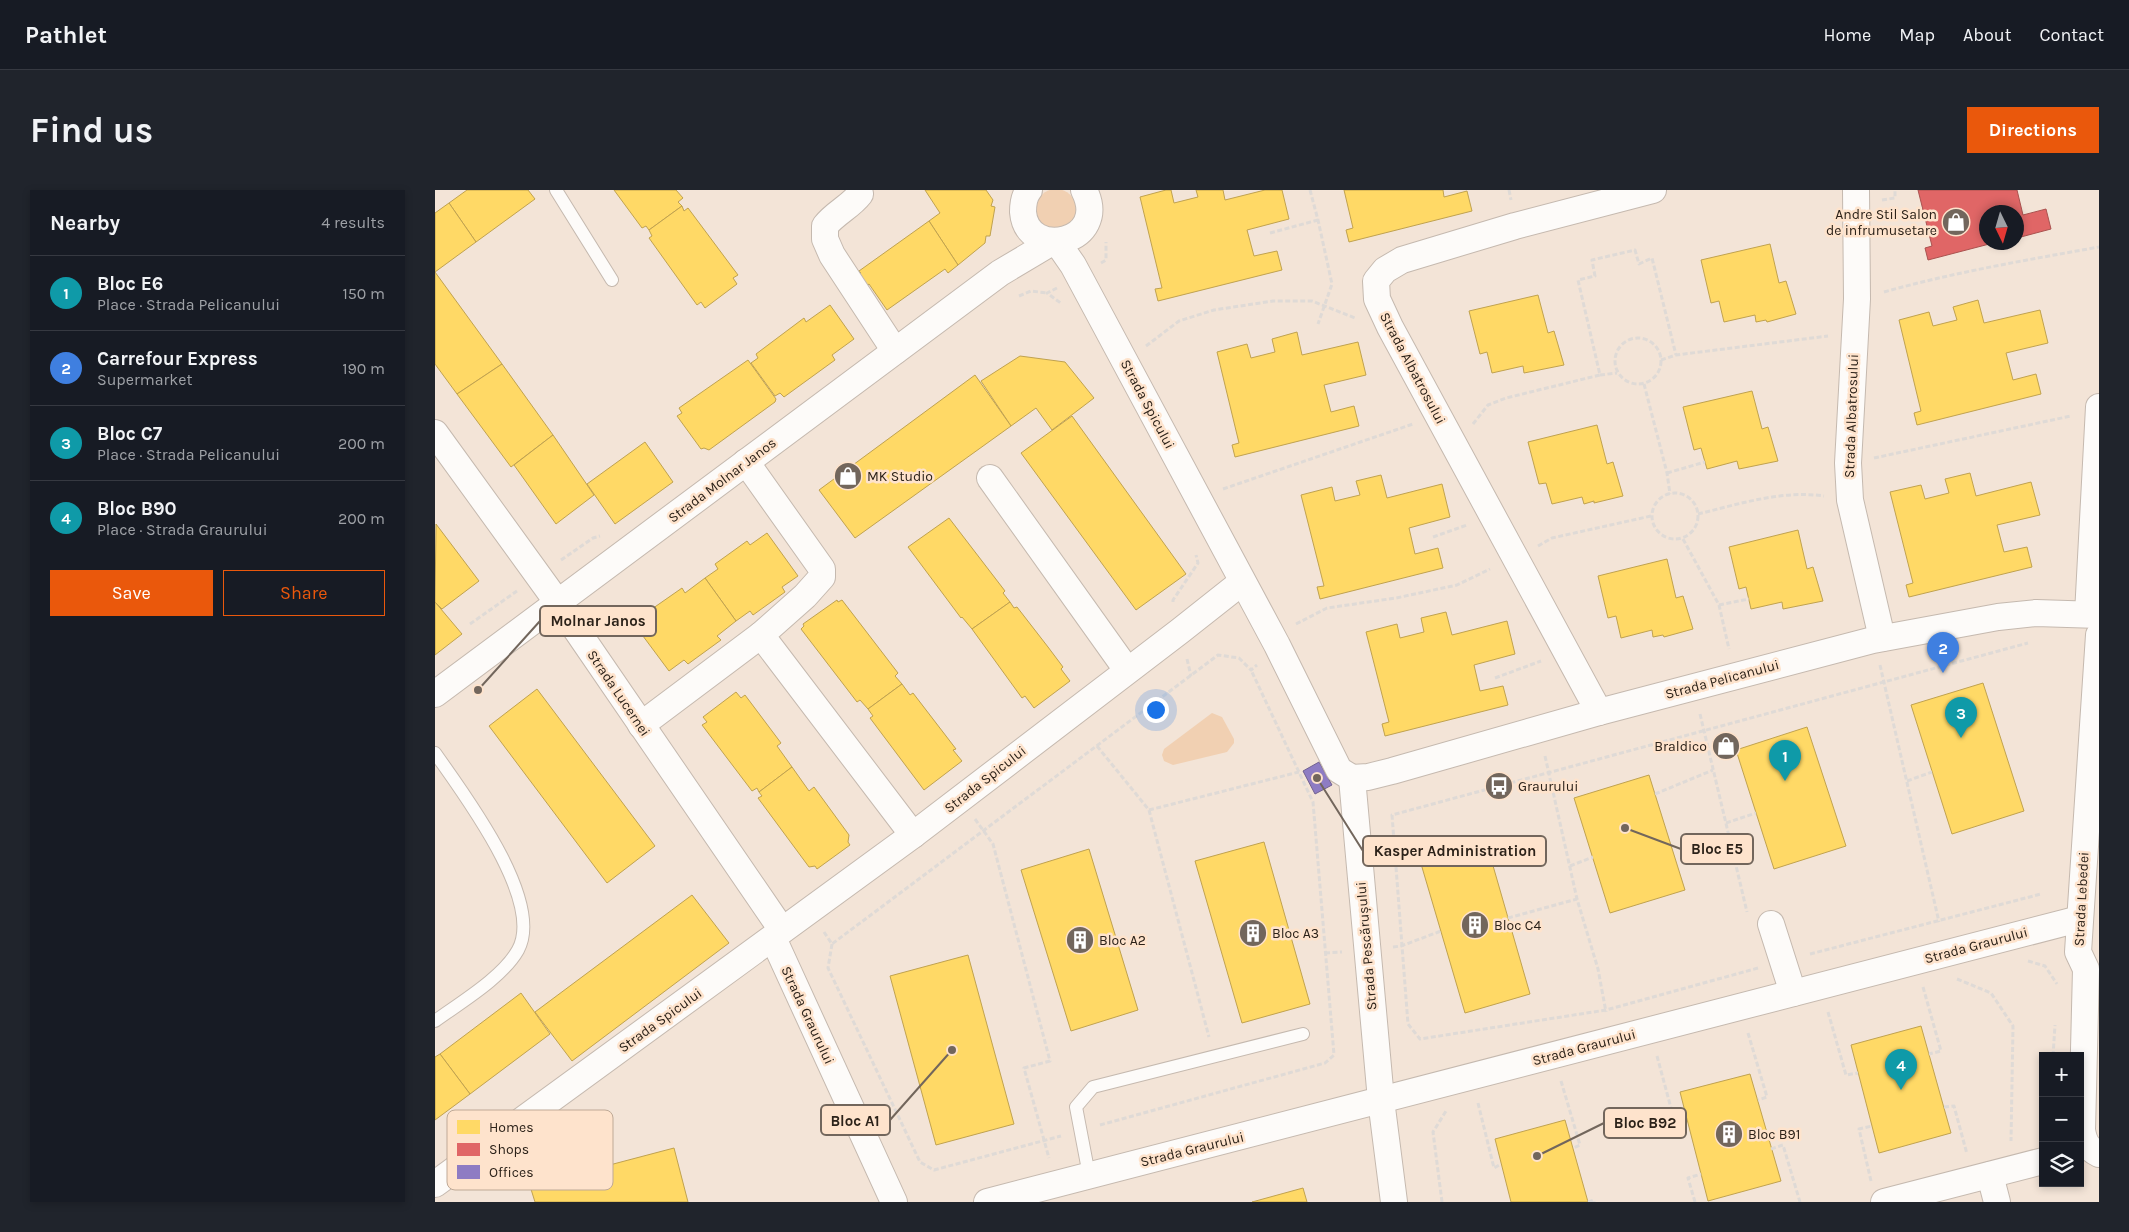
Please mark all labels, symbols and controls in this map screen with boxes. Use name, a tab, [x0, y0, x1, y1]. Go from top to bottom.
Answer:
text: Pathlet	[25, 21, 107, 49]
text: Home	[1823, 24, 1871, 46]
text: Map	[1899, 24, 1935, 46]
text: About	[1963, 24, 2012, 46]
text: Contact	[2040, 24, 2104, 46]
button: Directions	[1967, 107, 2099, 153]
text: Find us	[30, 110, 153, 151]
north arrow	[1979, 205, 2024, 250]
place label: Andre Stil Salon de infrumusetare	[1826, 206, 1937, 239]
shop icon: Andre Stil Salon de infrumusetare	[1941, 207, 1971, 237]
text: Nearby	[50, 211, 120, 235]
text: 4 results	[321, 213, 385, 232]
text: Bloc E6	[97, 273, 163, 295]
text: 1	[63, 284, 69, 303]
text: 150 m	[342, 284, 385, 303]
text: Place · Strada Pelicanului	[97, 295, 280, 314]
street label: Strada Albatrosului	[1376, 309, 1449, 427]
text: Carrefour Express	[97, 348, 258, 370]
street label: Strada Albatrosului	[1841, 354, 1862, 478]
street label: Strada Spicului	[1117, 357, 1178, 452]
text: 2	[61, 359, 71, 378]
text: 190 m	[342, 359, 385, 378]
text: Supermarket	[97, 370, 193, 389]
text: Bloc C7	[97, 423, 162, 445]
text: 3	[61, 434, 71, 453]
text: 200 m	[338, 434, 385, 453]
street label: Strada Molnar Janos	[665, 434, 780, 526]
text: Place · Strada Pelicanului	[97, 445, 280, 464]
shop icon: MK Studio	[833, 461, 863, 491]
place label: MK Studio	[867, 468, 933, 485]
text: Bloc B90	[97, 498, 177, 520]
text: 4	[61, 509, 71, 528]
text: 200 m	[338, 509, 385, 528]
text: Place · Strada Graurului	[97, 520, 267, 539]
button: Save	[50, 570, 213, 616]
button: Share	[223, 570, 385, 616]
callout: Molnar Janos	[540, 606, 656, 636]
text: Molnar Janos	[550, 612, 646, 630]
pin: 2	[1927, 632, 1959, 673]
street label: Strada Lucernei	[584, 647, 654, 740]
street label: Strada Pelicanului	[1663, 656, 1781, 703]
your location	[1143, 697, 1169, 723]
pin: 3	[1945, 697, 1977, 738]
shop icon: Braldico	[1711, 731, 1741, 761]
place label: Braldico	[1654, 738, 1707, 755]
pin: 1	[1769, 740, 1801, 781]
street label: Strada Spicului	[941, 742, 1030, 817]
bus stop icon: Graurului	[1484, 771, 1514, 801]
place label: Graurului	[1518, 778, 1578, 795]
callout: Bloc E5	[1681, 834, 1753, 864]
callout: Kasper Administration	[1363, 836, 1546, 866]
text: Bloc E5	[1691, 840, 1743, 858]
text: Kasper Administration	[1374, 842, 1536, 860]
street label: Strada Lebedei	[2071, 851, 2092, 947]
street label: Strada Pescărușului	[1352, 881, 1381, 1011]
building icon: Bloc C4	[1460, 910, 1490, 940]
place label: Bloc C4	[1494, 917, 1541, 934]
building icon: Bloc A3	[1238, 918, 1268, 948]
street label: Strada Graurului	[1923, 924, 2030, 967]
building icon: Bloc A2	[1065, 925, 1095, 955]
place label: Bloc A3	[1272, 925, 1319, 942]
place label: Bloc A2	[1099, 932, 1146, 949]
street label: Strada Graurului	[777, 963, 838, 1067]
street label: Strada Spicului	[615, 984, 705, 1056]
street label: Strada Graurului	[1531, 1026, 1638, 1069]
pin: 4	[1885, 1049, 1917, 1090]
map controls	[2039, 1052, 2084, 1187]
button: +	[2039, 1052, 2084, 1097]
button: −	[2039, 1097, 2084, 1142]
callout: Bloc A1	[821, 1105, 890, 1135]
callout: Bloc B92	[1604, 1108, 1686, 1138]
legend	[447, 1110, 613, 1190]
text: Bloc A1	[830, 1112, 880, 1130]
text: Bloc B92	[1614, 1114, 1676, 1132]
text: Homes	[489, 1119, 534, 1136]
building icon: Bloc B91	[1714, 1119, 1744, 1149]
place label: Bloc B91	[1748, 1126, 1800, 1143]
street label: Strada Graurului	[1139, 1128, 1246, 1171]
text: Shops	[489, 1141, 529, 1158]
button: layers	[2039, 1142, 2084, 1187]
text: Offices	[489, 1164, 534, 1181]

